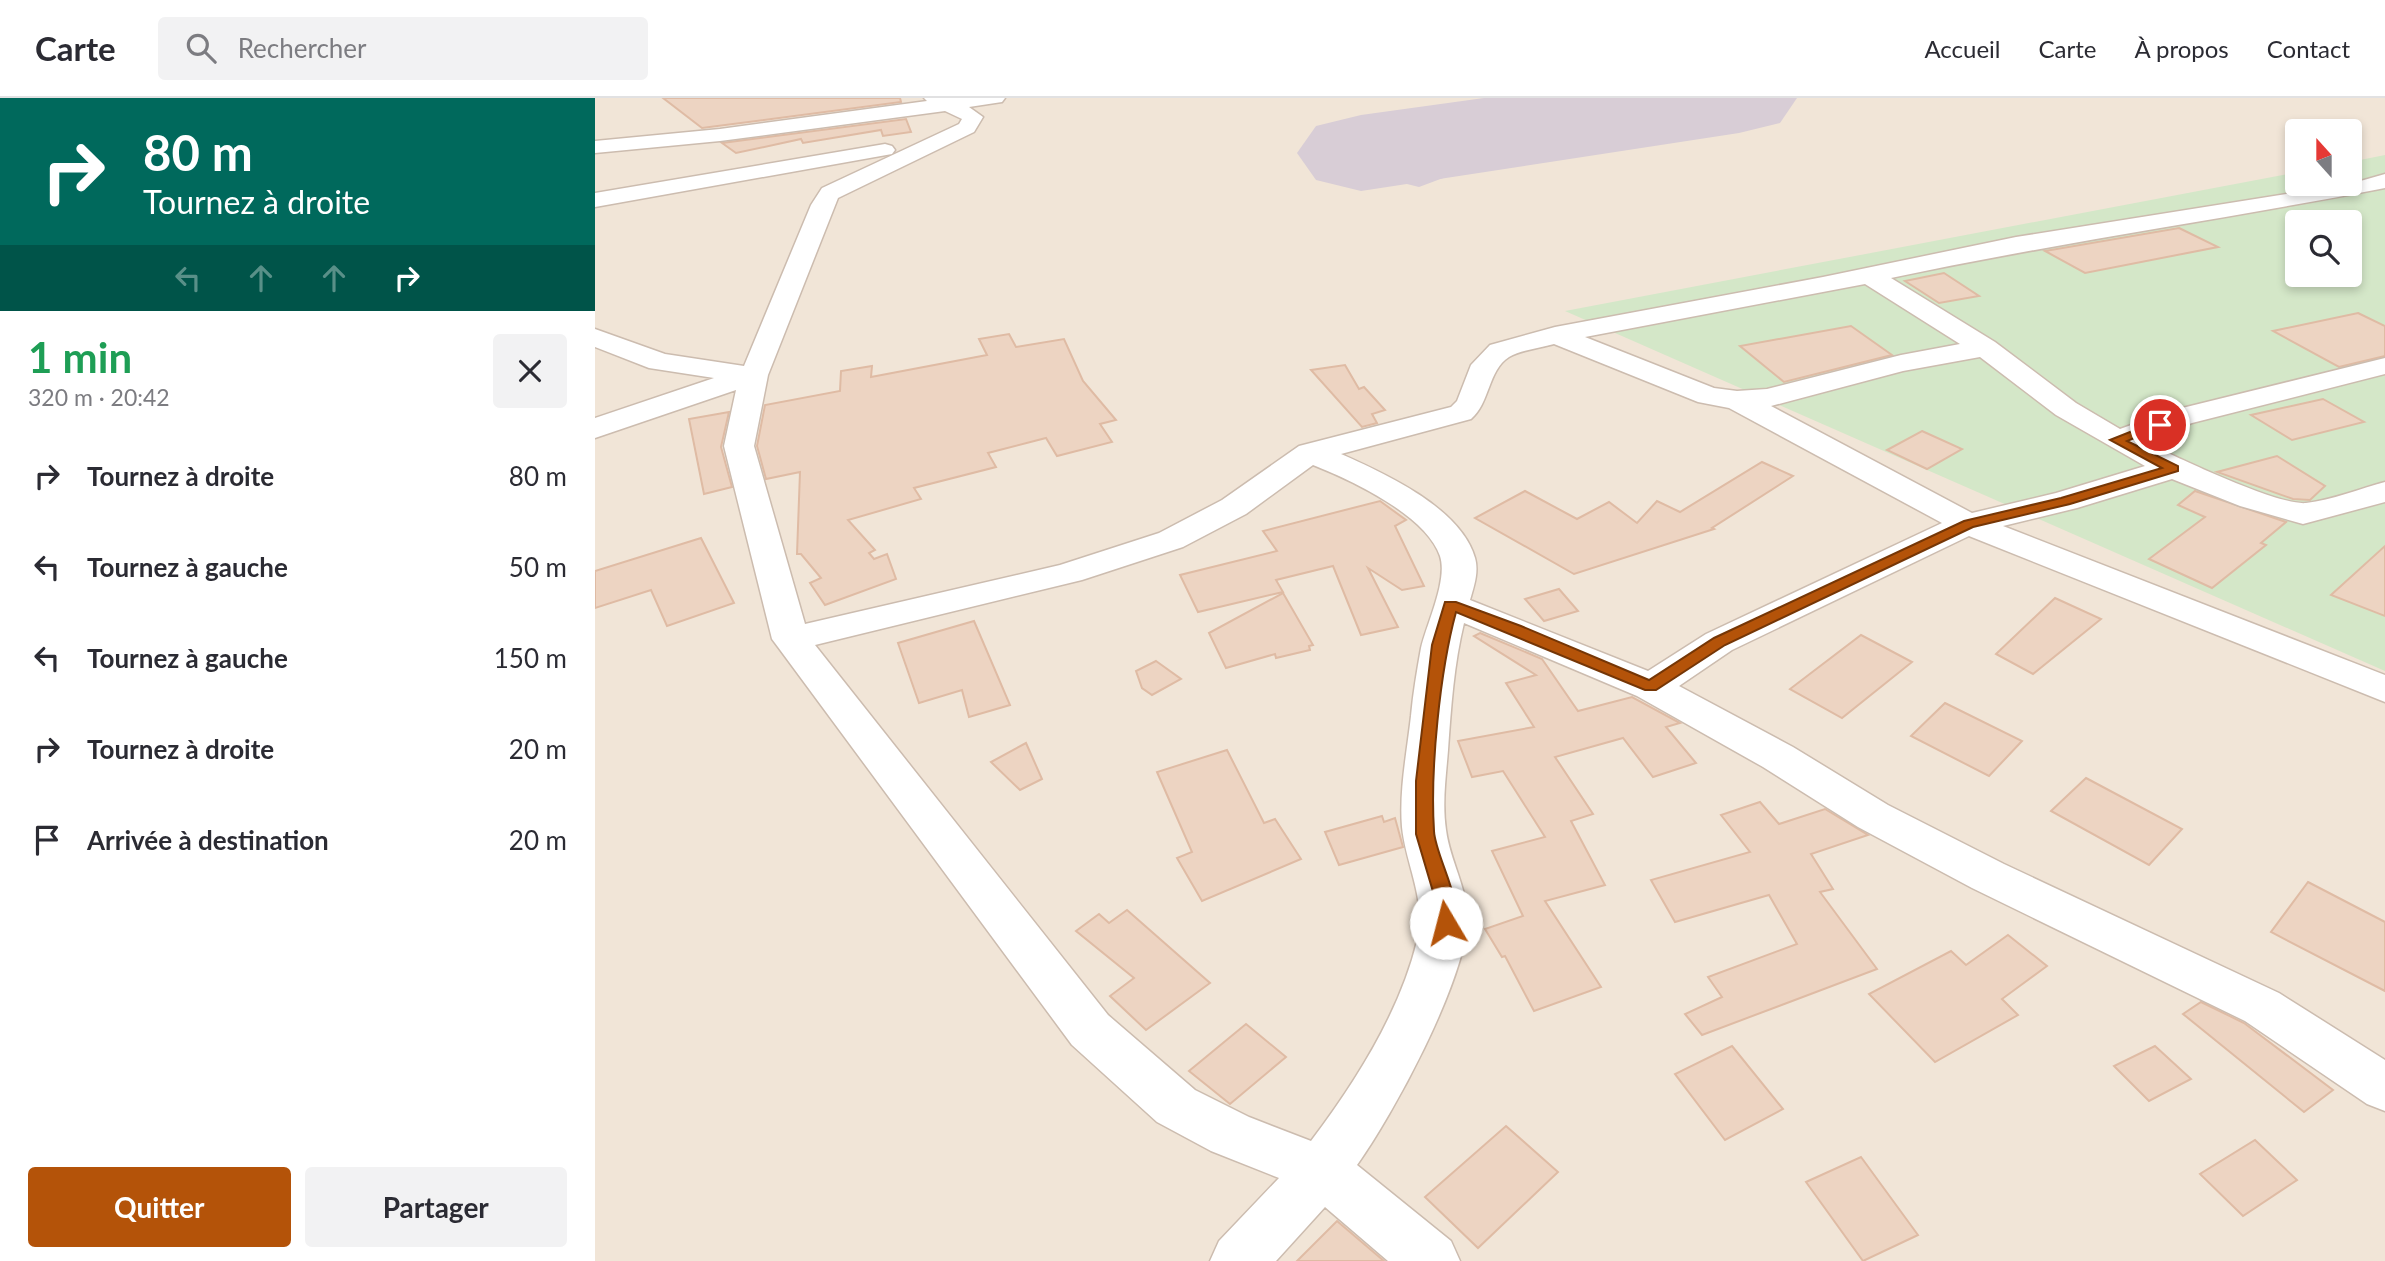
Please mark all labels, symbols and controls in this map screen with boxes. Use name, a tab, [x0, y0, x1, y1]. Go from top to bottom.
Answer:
search box	[158, 17, 648, 80]
text: Carte	[35, 28, 116, 68]
icon: search	[182, 29, 220, 67]
text: Rechercher	[238, 32, 367, 64]
text: Accueil	[1924, 34, 2000, 63]
text: Carte	[2038, 34, 2096, 63]
text: À propos	[2134, 34, 2229, 63]
text: Contact	[2267, 34, 2350, 63]
north arrow	[2285, 119, 2363, 196]
map controls	[2285, 119, 2362, 287]
text: 80 m	[143, 123, 253, 181]
icon: right	[28, 126, 119, 217]
text: Tournez à droite	[143, 182, 370, 221]
button: search	[2285, 210, 2362, 287]
icon: left	[169, 259, 207, 297]
icon: ahead	[242, 259, 280, 297]
icon: ahead	[315, 259, 353, 297]
icon: right	[388, 259, 426, 297]
text: 1 min	[28, 332, 132, 382]
button: close	[493, 334, 567, 408]
text: 320 m · 20:42	[28, 383, 170, 411]
pin	[2130, 395, 2190, 455]
icon: arrive	[2141, 406, 2179, 444]
icon: right	[28, 457, 66, 495]
text: Tournez à droite	[87, 460, 274, 492]
text: 80 m	[509, 460, 567, 492]
icon: left	[28, 548, 66, 586]
text: Tournez à gauche	[87, 551, 288, 583]
text: 50 m	[509, 551, 567, 583]
icon: left	[28, 639, 66, 677]
text: Tournez à gauche	[87, 642, 288, 674]
text: 150 m	[494, 642, 567, 674]
icon: right	[28, 730, 66, 768]
text: Tournez à droite	[87, 733, 274, 765]
text: 20 m	[509, 733, 567, 765]
icon: arrive	[28, 821, 66, 859]
text: Arrivée à destination	[87, 824, 329, 856]
text: 20 m	[509, 824, 567, 856]
position arrow	[1409, 886, 1483, 960]
button: Quitter	[28, 1167, 291, 1247]
button: Partager	[305, 1167, 567, 1247]

